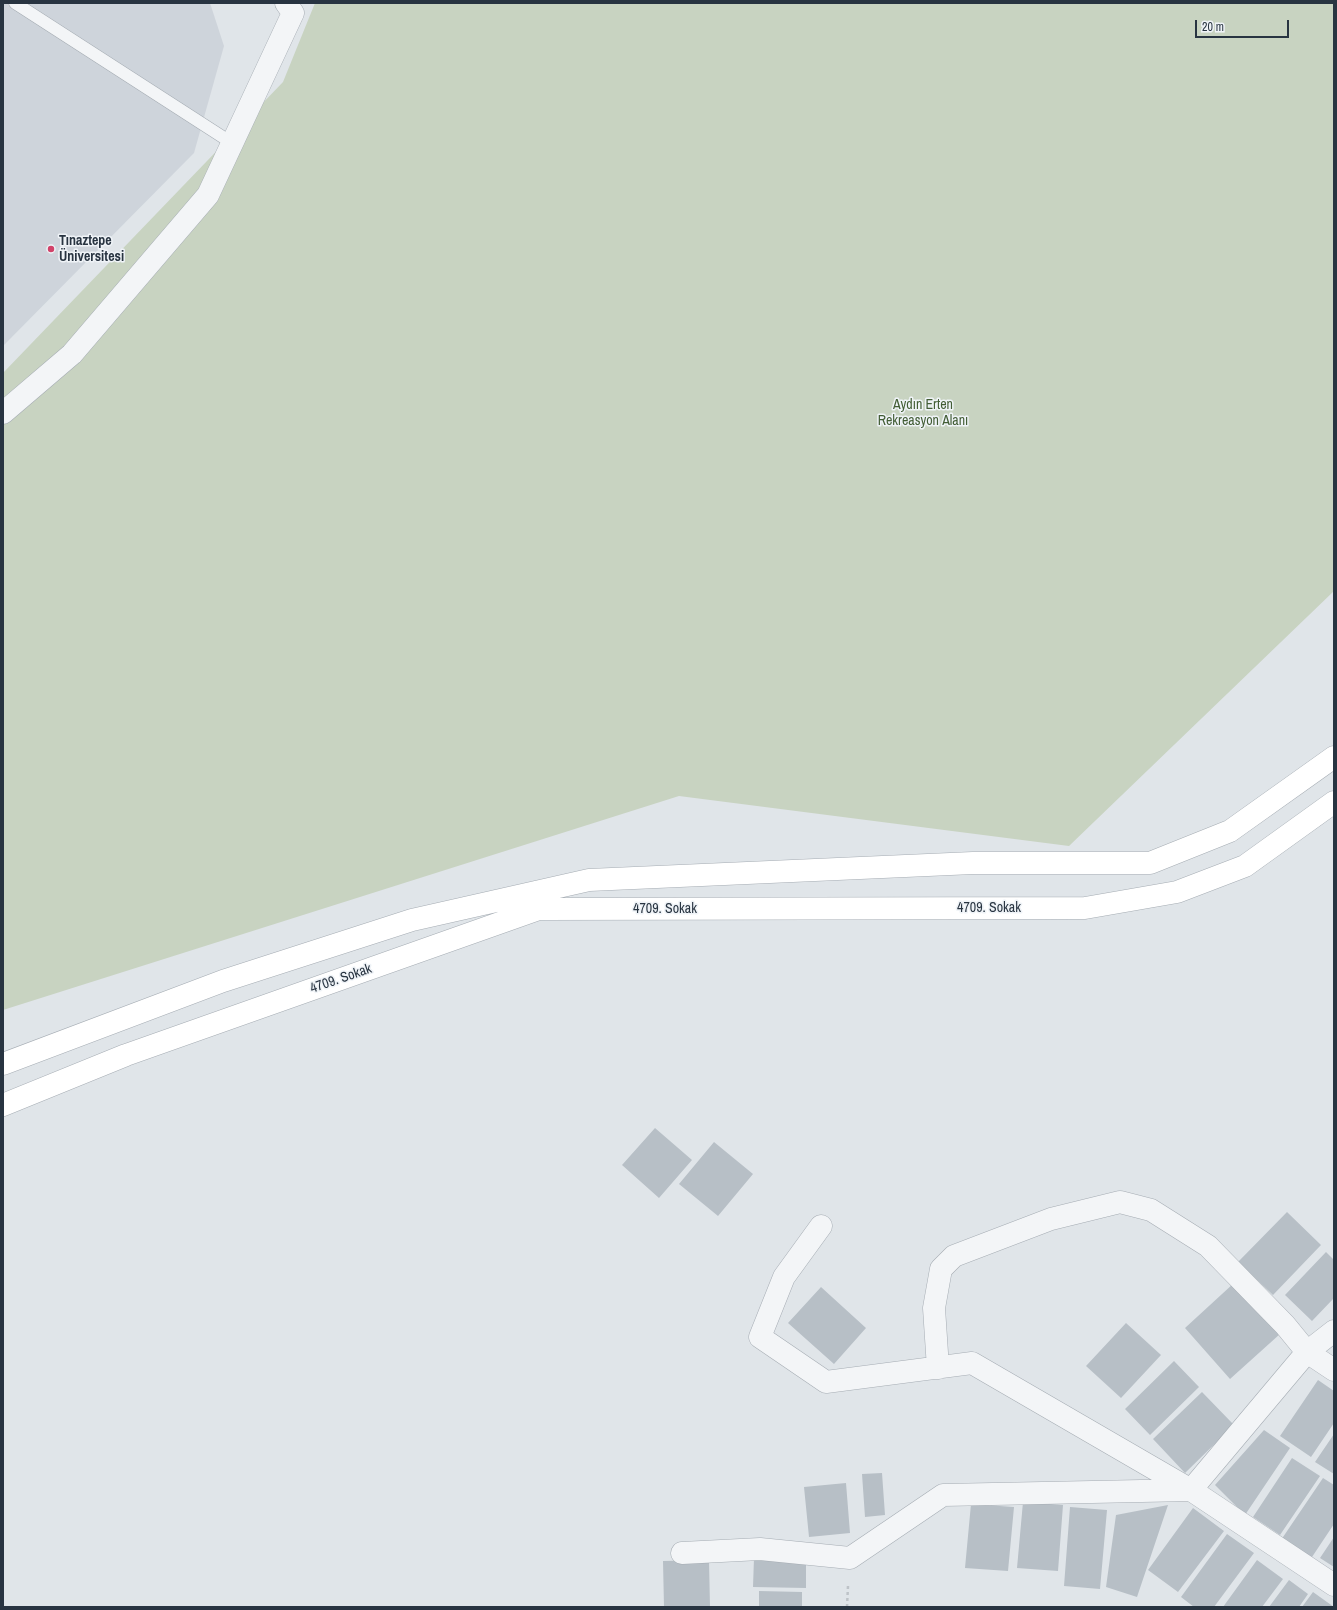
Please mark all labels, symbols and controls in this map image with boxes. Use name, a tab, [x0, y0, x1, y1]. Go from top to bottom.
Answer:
scale bar	[1197, 12, 1291, 38]
text: 20 m	[1202, 19, 1224, 35]
place label: Tınaztepe Üniversitesi	[59, 233, 124, 266]
marker: Tınaztepe Üniversitesi	[46, 244, 56, 254]
park label: Aydın Erten Rekreasyon Alanı	[878, 397, 968, 430]
street label: 4709. Sokak	[957, 900, 1021, 916]
street label: 4709. Sokak	[633, 901, 697, 917]
street label: 4709. Sokak	[308, 961, 374, 997]

